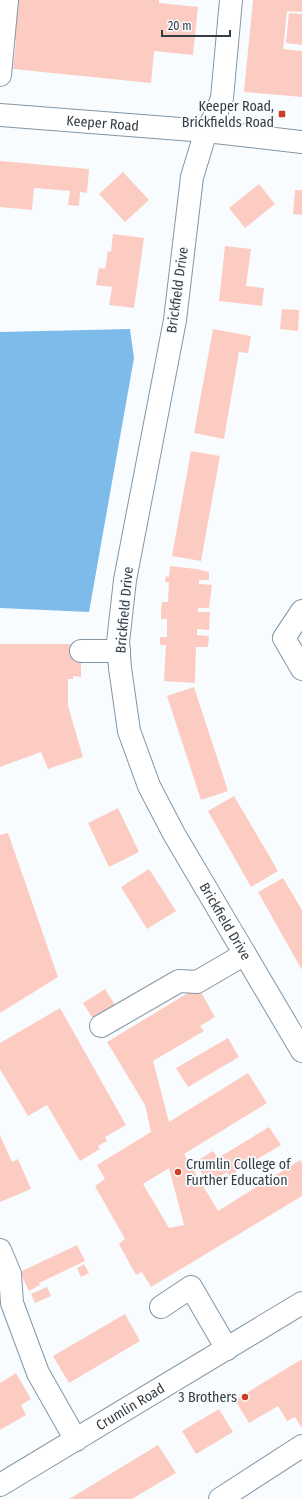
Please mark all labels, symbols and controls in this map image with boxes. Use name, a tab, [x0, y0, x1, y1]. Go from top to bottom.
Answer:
scale bar	[162, 12, 230, 38]
text: 20 m	[168, 19, 192, 33]
place label: Keeper Road, Brickfields Road	[182, 98, 274, 131]
marker: Keeper Road, Brickfields Road	[277, 109, 287, 119]
street label: Keeper Road	[66, 112, 140, 135]
street label: Brickfield Drive	[163, 246, 192, 334]
street label: Brickfield Drive	[112, 566, 137, 654]
street label: Brickfield Drive	[196, 880, 254, 963]
place label: Crumlin College of Further Education	[186, 1156, 292, 1189]
marker: Crumlin College of Further Education	[173, 1167, 183, 1177]
street label: Crumlin Road	[93, 1380, 168, 1434]
place label: 3 Brothers	[178, 1389, 237, 1406]
marker: 3 Brothers	[240, 1392, 250, 1402]

